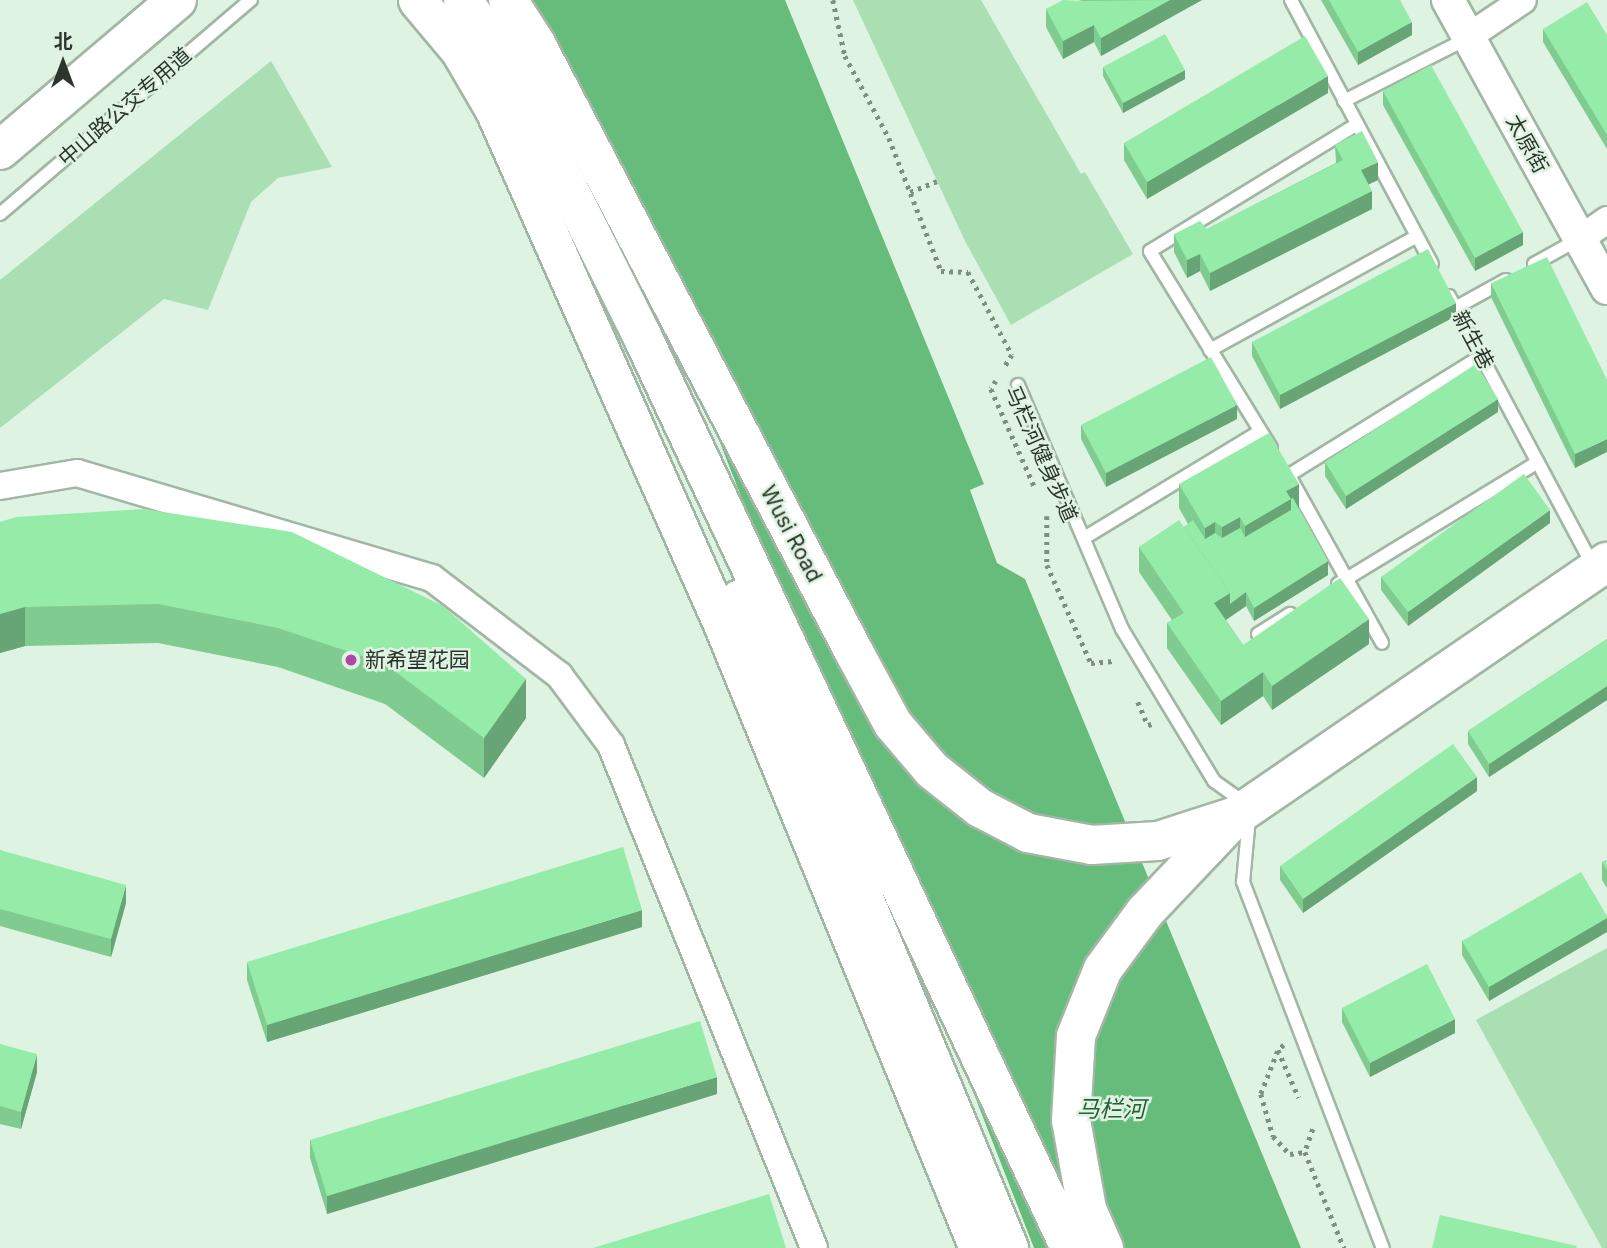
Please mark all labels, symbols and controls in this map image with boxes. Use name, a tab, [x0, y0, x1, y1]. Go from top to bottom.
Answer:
north arrow	[28, 28, 98, 98]
text: 北	[53, 30, 73, 53]
street label: 中山路公交专用道	[53, 42, 197, 172]
street label: 太原街	[1501, 110, 1553, 178]
street label: 新生巷	[1447, 306, 1499, 374]
street label: 马栏河健身步道	[1000, 382, 1082, 526]
street label: Wusi Road	[755, 481, 827, 587]
place label: 新希望花园	[365, 647, 470, 673]
marker: 新希望花园	[343, 652, 359, 668]
water label: 马栏河	[1077, 1095, 1145, 1123]

